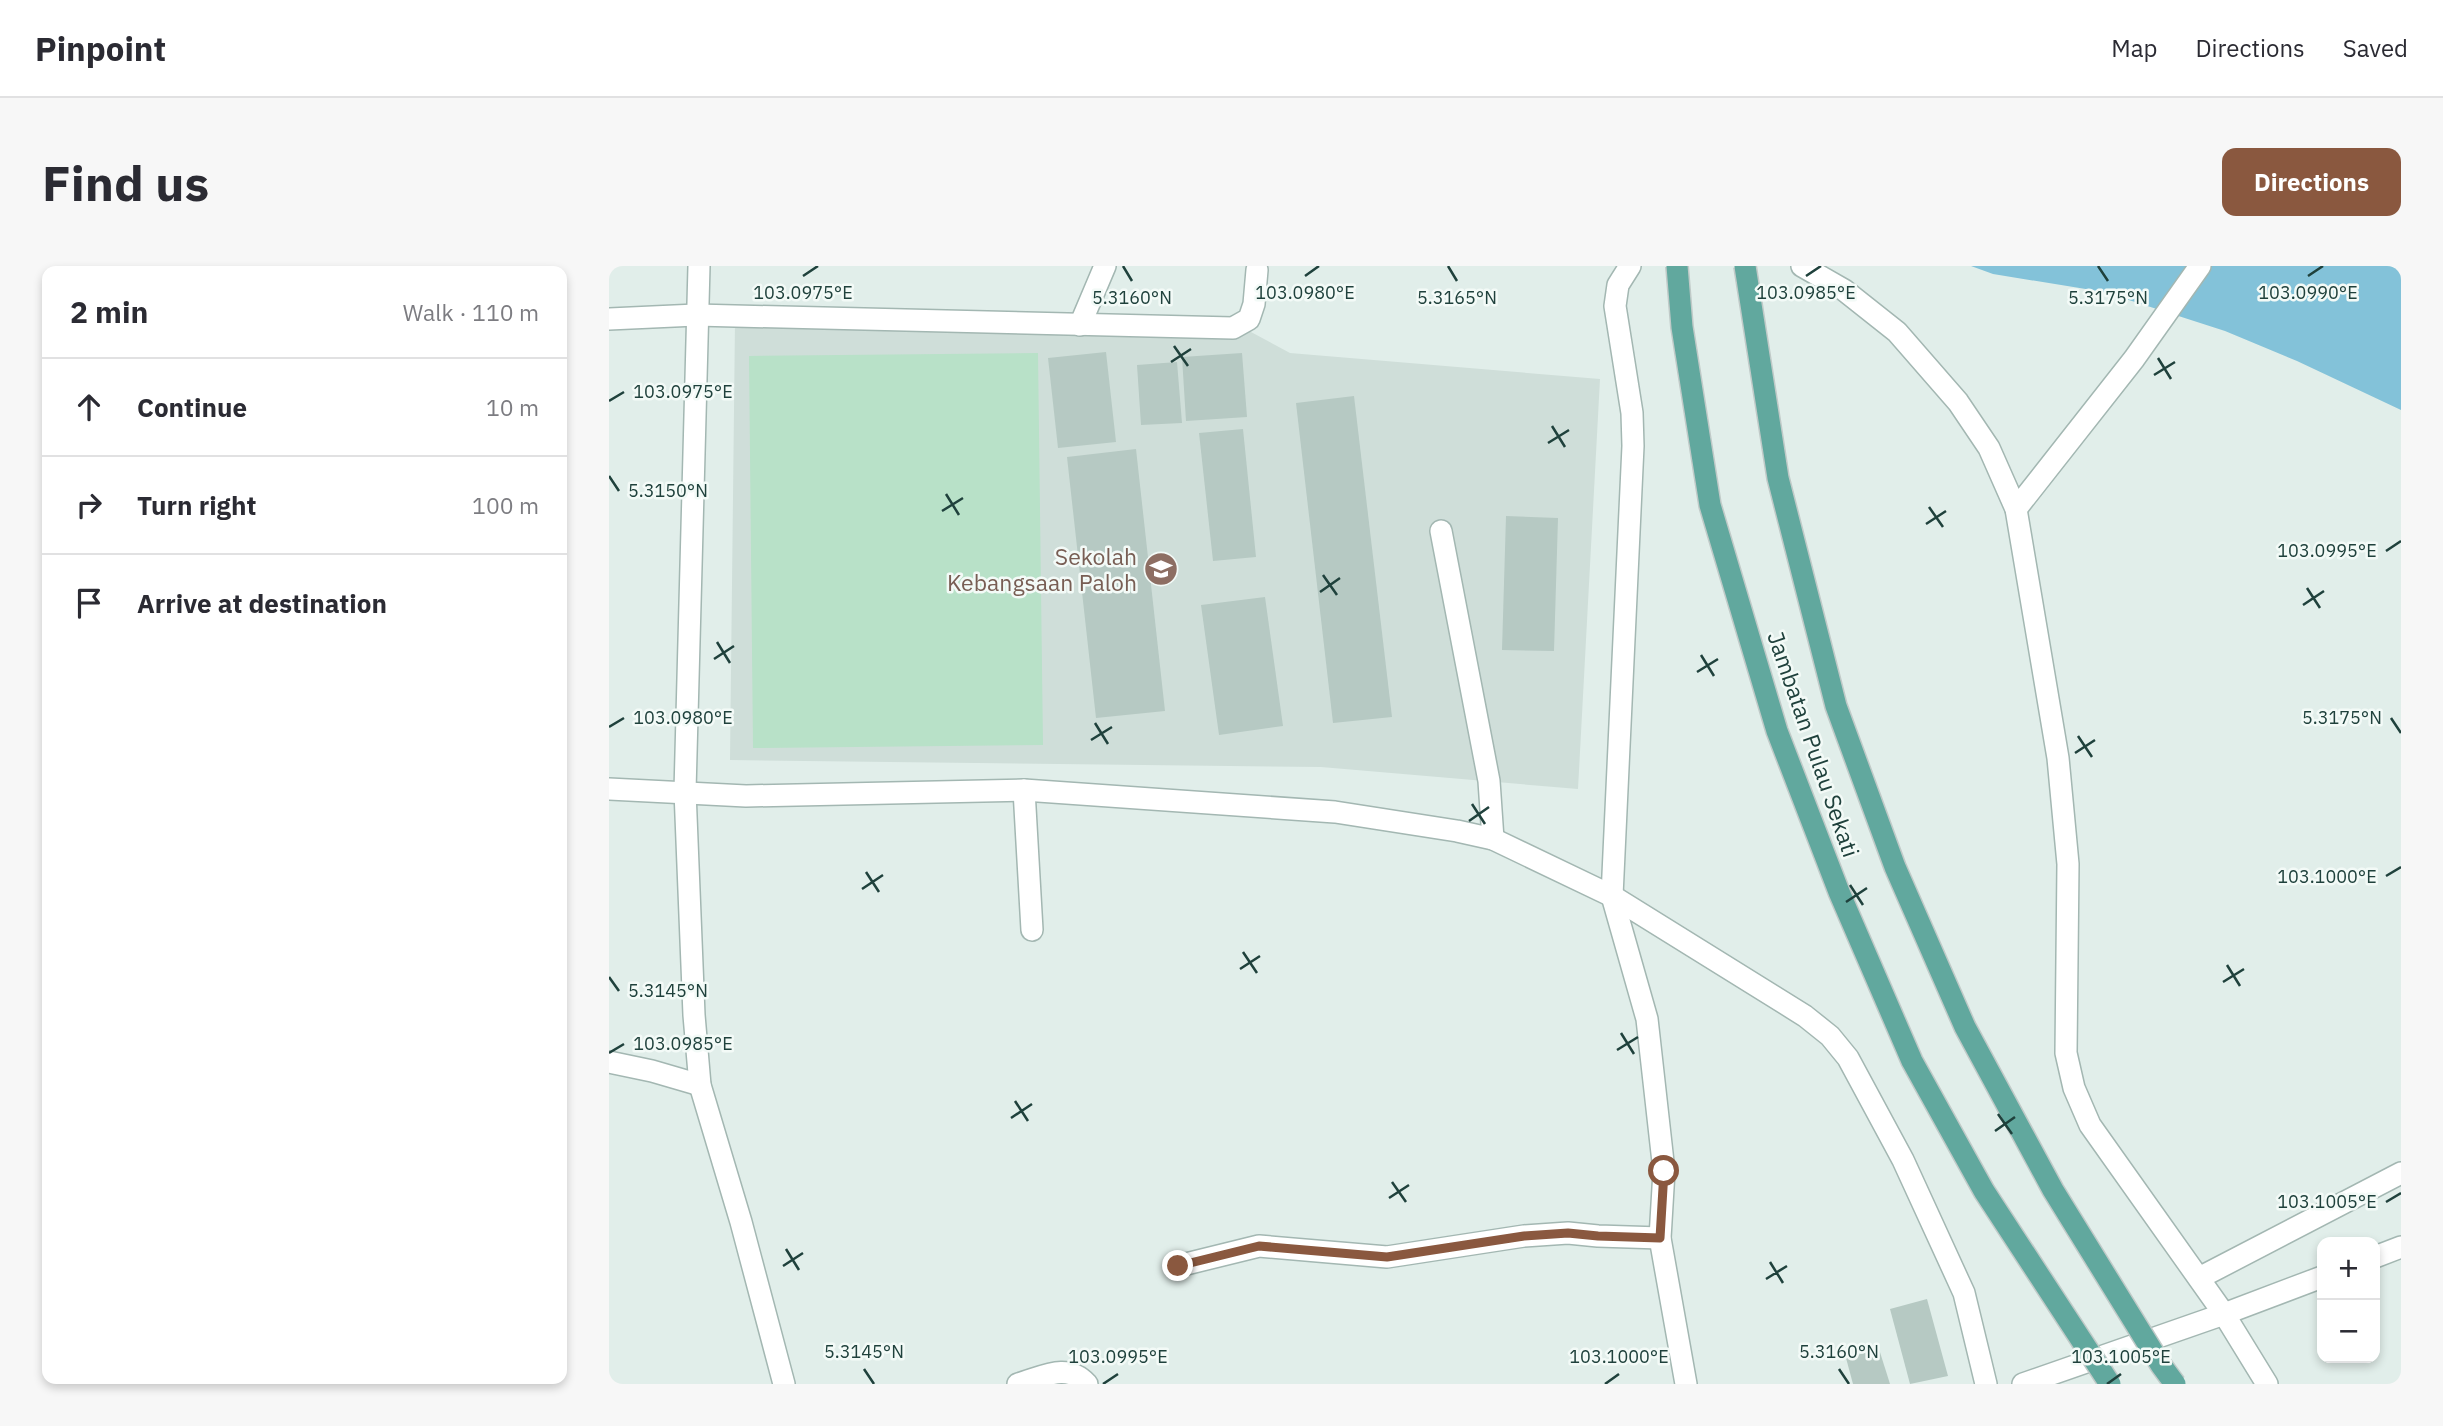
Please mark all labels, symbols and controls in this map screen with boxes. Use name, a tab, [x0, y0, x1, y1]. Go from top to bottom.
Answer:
text: Pinpoint	[35, 27, 166, 70]
text: Map	[2111, 32, 2157, 64]
text: Directions	[2195, 32, 2305, 64]
text: Saved	[2343, 32, 2408, 64]
button: Directions	[2222, 148, 2401, 216]
text: Find us	[42, 151, 209, 214]
text: 103.0975°E	[753, 281, 853, 304]
text: 103.0980°E	[1255, 281, 1355, 304]
text: 103.0985°E	[1756, 281, 1856, 304]
text: 103.0990°E	[2258, 281, 2358, 304]
text: 5.3160°N	[1092, 286, 1172, 309]
text: 5.3165°N	[1417, 286, 1497, 309]
text: 5.3175°N	[2068, 286, 2148, 309]
text: 2 min	[70, 292, 148, 331]
text: Walk · 110 m	[403, 297, 539, 327]
text: 103.0975°E	[633, 380, 733, 403]
icon: ahead	[70, 388, 108, 426]
text: Continue	[137, 390, 247, 424]
text: 10 m	[486, 392, 539, 422]
text: 5.3150°N	[628, 479, 708, 502]
icon: right	[70, 486, 108, 524]
text: Turn right	[137, 488, 256, 522]
text: 100 m	[472, 490, 539, 520]
text: 103.0995°E	[2277, 539, 2377, 562]
place label: Sekolah Kebangsaan Paloh	[947, 541, 1137, 597]
school or university icon: Sekolah Kebangsaan Paloh	[1142, 550, 1180, 588]
icon: arrive	[70, 584, 108, 622]
text: Arrive at destination	[137, 586, 387, 620]
street label: Jambatan Pulau Sekati	[1761, 627, 1867, 861]
text: 103.0980°E	[633, 706, 733, 729]
text: 5.3175°N	[2302, 706, 2382, 729]
text: 103.1000°E	[2277, 865, 2377, 888]
text: 5.3145°N	[628, 979, 708, 1002]
text: 103.0985°E	[633, 1032, 733, 1055]
route start	[1648, 1155, 1679, 1186]
text: 103.1005°E	[2277, 1190, 2377, 1213]
map controls	[2317, 1237, 2380, 1363]
button: +	[2317, 1237, 2380, 1300]
route end	[1162, 1250, 1193, 1281]
button: −	[2317, 1300, 2380, 1363]
text: 5.3145°N	[824, 1340, 904, 1363]
text: 5.3160°N	[1799, 1340, 1879, 1363]
text: 103.0995°E	[1068, 1345, 1168, 1368]
text: 103.1000°E	[1569, 1345, 1669, 1368]
text: 103.1005°E	[2071, 1345, 2171, 1368]

